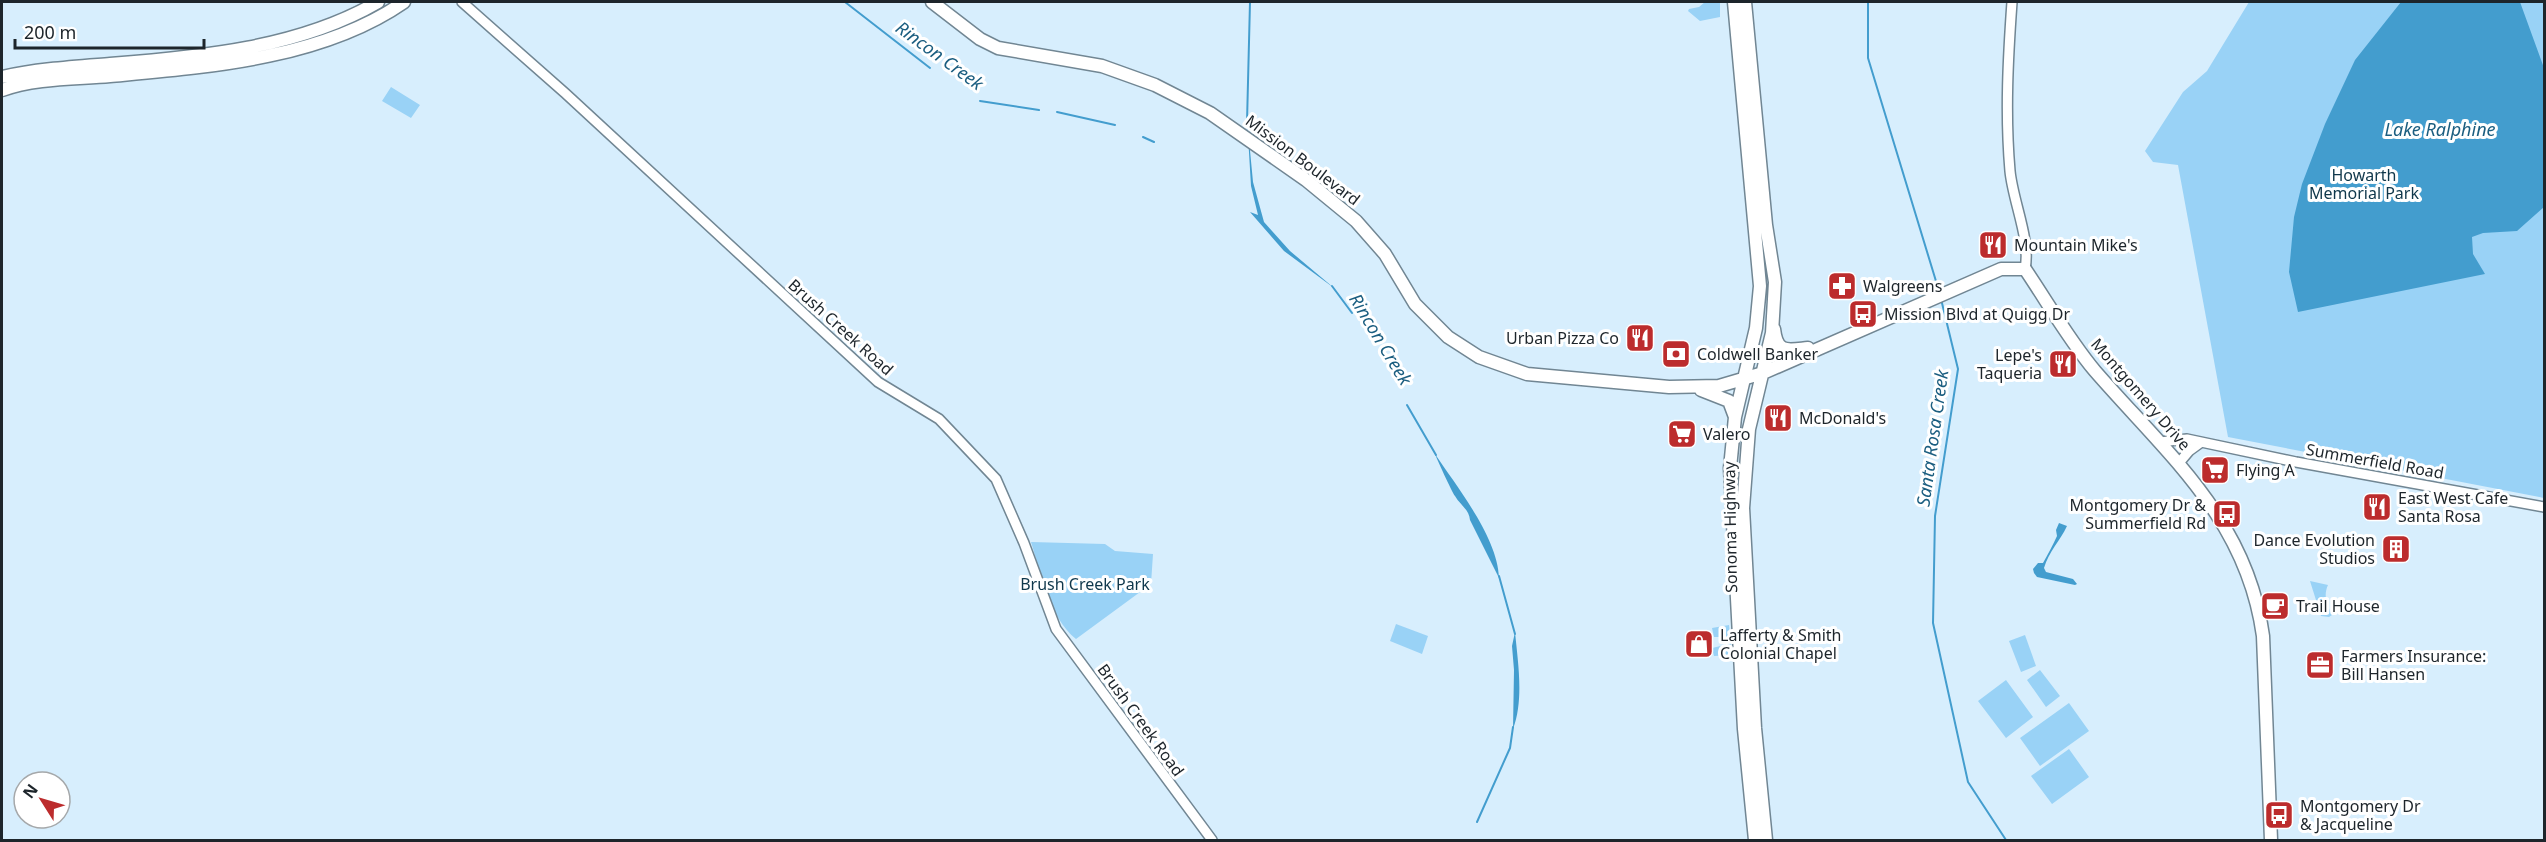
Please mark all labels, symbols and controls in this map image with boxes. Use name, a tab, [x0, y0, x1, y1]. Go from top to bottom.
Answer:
scale bar	[15, 12, 204, 50]
water label: Rincon Creek	[891, 15, 990, 96]
text: 200 m	[24, 20, 76, 44]
street label: Mission Boulevard	[1241, 110, 1365, 210]
water label: Lake Ralphine	[2384, 117, 2496, 141]
park label: Howarth Memorial Park	[2309, 164, 2419, 204]
restaurant icon: Mountain Mike's	[1977, 229, 2009, 261]
place label: Mountain Mike's	[2014, 234, 2138, 256]
pharmacy icon: Walgreens	[1826, 270, 1858, 302]
street label: Brush Creek Road	[784, 274, 898, 380]
place label: Walgreens	[1863, 275, 1942, 297]
water label: Rincon Creek	[1344, 289, 1418, 390]
bus stop icon: Mission Blvd at Quigg Dr	[1847, 298, 1879, 330]
place label: Mission Blvd at Quigg Dr	[1884, 303, 2070, 325]
restaurant icon: Urban Pizza Co	[1624, 322, 1656, 354]
place label: Urban Pizza Co	[1506, 327, 1619, 349]
street label: Montgomery Drive	[2086, 333, 2196, 455]
bank icon: Coldwell Banker	[1660, 338, 1692, 370]
place label: Coldwell Banker	[1697, 343, 1819, 365]
place label: Lepe's Taqueria	[1977, 344, 2042, 384]
restaurant icon: Lepe's Taqueria	[2047, 348, 2079, 380]
water label: Santa Rosa Creek	[1911, 367, 1954, 508]
restaurant icon: McDonald's	[1762, 402, 1794, 434]
place label: McDonald's	[1799, 407, 1886, 429]
supermarket icon: Valero	[1666, 418, 1698, 450]
place label: Valero	[1703, 423, 1750, 445]
street label: Summerfield Road	[2304, 438, 2446, 484]
supermarket icon: Flying A	[2199, 454, 2231, 486]
place label: Flying A	[2236, 459, 2296, 481]
street label: Sonoma Highway	[1718, 460, 1742, 593]
place label: East West Cafe Santa Rosa	[2398, 487, 2508, 527]
restaurant icon: East West Cafe Santa Rosa	[2361, 491, 2393, 523]
place label: Montgomery Dr & Summerfield Rd	[2070, 494, 2206, 534]
bus stop icon: Montgomery Dr & Summerfield Rd	[2211, 498, 2243, 530]
place label: Dance Evolution Studios	[2253, 529, 2375, 569]
building icon: Dance Evolution Studios	[2380, 533, 2412, 565]
park label: Brush Creek Park	[1020, 573, 1150, 595]
cafe icon: Trail House	[2259, 590, 2291, 622]
place label: Trail House	[2296, 595, 2380, 617]
place label: Lafferty & Smith Colonial Chapel	[1720, 624, 1842, 664]
shop icon: Lafferty & Smith Colonial Chapel	[1683, 628, 1715, 660]
place label: Farmers Insurance: Bill Hansen	[2341, 645, 2486, 685]
office icon: Farmers Insurance: Bill Hansen	[2304, 649, 2336, 681]
street label: Brush Creek Road	[1093, 659, 1189, 781]
north arrow	[12, 770, 72, 830]
text: N	[17, 779, 43, 803]
place label: Montgomery Dr & Jacqueline	[2300, 795, 2421, 835]
bus stop icon: Montgomery Dr & Jacqueline	[2263, 799, 2295, 831]

